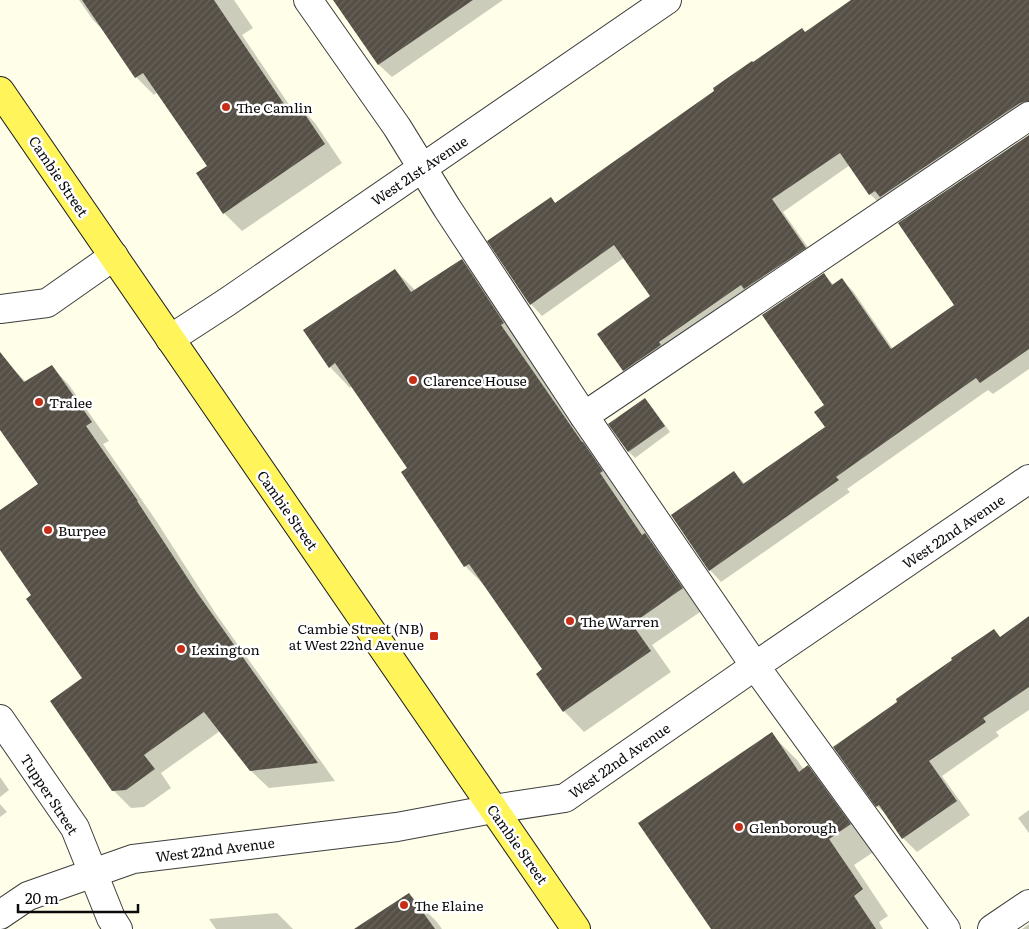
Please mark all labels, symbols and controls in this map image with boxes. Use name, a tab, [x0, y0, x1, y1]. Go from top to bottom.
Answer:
place label: The Camlin	[236, 97, 313, 117]
marker: The Camlin	[220, 101, 232, 113]
street label: West 21st Avenue	[367, 130, 471, 210]
street label: Cambie Street	[25, 132, 94, 221]
place label: Clarence House	[423, 370, 527, 390]
marker: Clarence House	[407, 374, 419, 386]
place label: Tralee	[49, 392, 92, 412]
marker: Tralee	[33, 396, 45, 408]
street label: Cambie Street	[253, 466, 323, 554]
street label: West 22nd Avenue	[898, 489, 1008, 573]
place label: Burpee	[58, 520, 106, 540]
marker: Burpee	[42, 524, 54, 536]
place label: The Warren	[580, 611, 659, 631]
marker: The Warren	[564, 615, 576, 627]
place label: Cambie Street (NB) at West 22nd Avenue	[289, 618, 424, 654]
marker: Cambie Street (NB) at West 22nd Avenue	[428, 630, 440, 642]
place label: Lexington	[191, 639, 260, 659]
marker: Lexington	[175, 643, 187, 655]
street label: West 22nd Avenue	[564, 717, 674, 803]
street label: Tupper Street	[16, 750, 84, 839]
street label: Cambie Street	[483, 800, 553, 888]
place label: Glenborough	[749, 817, 837, 837]
marker: Glenborough	[733, 821, 745, 833]
street label: West 22nd Avenue	[154, 832, 276, 866]
scale bar	[18, 882, 138, 914]
text: 20 m	[25, 886, 59, 909]
place label: The Elaine	[414, 895, 483, 915]
marker: The Elaine	[398, 899, 410, 911]

